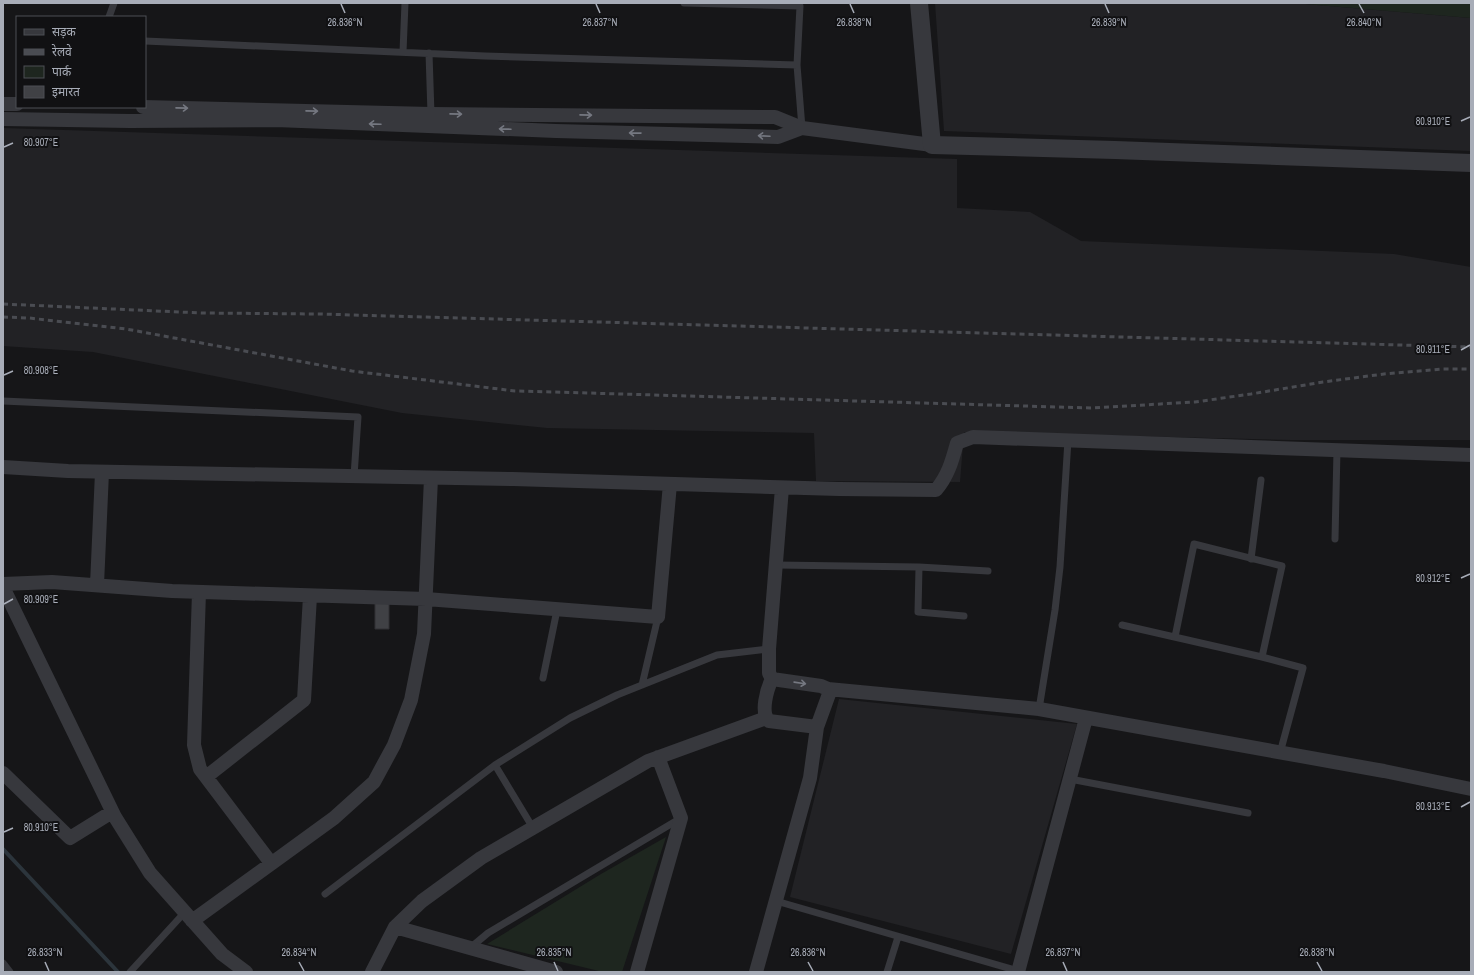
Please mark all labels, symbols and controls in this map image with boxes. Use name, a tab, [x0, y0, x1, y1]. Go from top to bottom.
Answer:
legend	[16, 16, 146, 108]
text: 26.836°N	[328, 16, 363, 29]
text: 26.837°N	[583, 16, 618, 29]
text: 26.838°N	[837, 16, 872, 29]
text: 26.839°N	[1092, 16, 1127, 29]
text: 26.840°N	[1347, 16, 1382, 29]
text: सड़क	[52, 24, 77, 40]
text: रेलवे	[52, 44, 72, 60]
text: पार्क	[52, 64, 72, 80]
text: इमारत	[52, 84, 81, 100]
one-way arrow	[175, 104, 188, 112]
one-way arrow	[305, 107, 318, 115]
one-way arrow	[449, 110, 462, 118]
one-way arrow	[579, 111, 592, 119]
text: 80.910°E	[1416, 115, 1450, 128]
one-way arrow	[369, 120, 382, 128]
one-way arrow	[499, 125, 512, 133]
one-way arrow	[629, 129, 642, 137]
one-way arrow	[758, 133, 771, 140]
text: 80.907°E	[24, 136, 58, 149]
text: 80.911°E	[1416, 343, 1450, 356]
text: 80.908°E	[24, 364, 58, 377]
text: 80.912°E	[1416, 572, 1450, 585]
text: 80.909°E	[24, 593, 58, 606]
one-way arrow	[793, 679, 806, 687]
text: 80.913°E	[1416, 800, 1450, 813]
text: 80.910°E	[24, 821, 58, 834]
text: 26.833°N	[28, 946, 63, 959]
text: 26.834°N	[282, 946, 317, 959]
text: 26.835°N	[537, 946, 572, 959]
text: 26.836°N	[791, 946, 826, 959]
text: 26.837°N	[1046, 946, 1081, 959]
text: 26.838°N	[1300, 946, 1335, 959]

